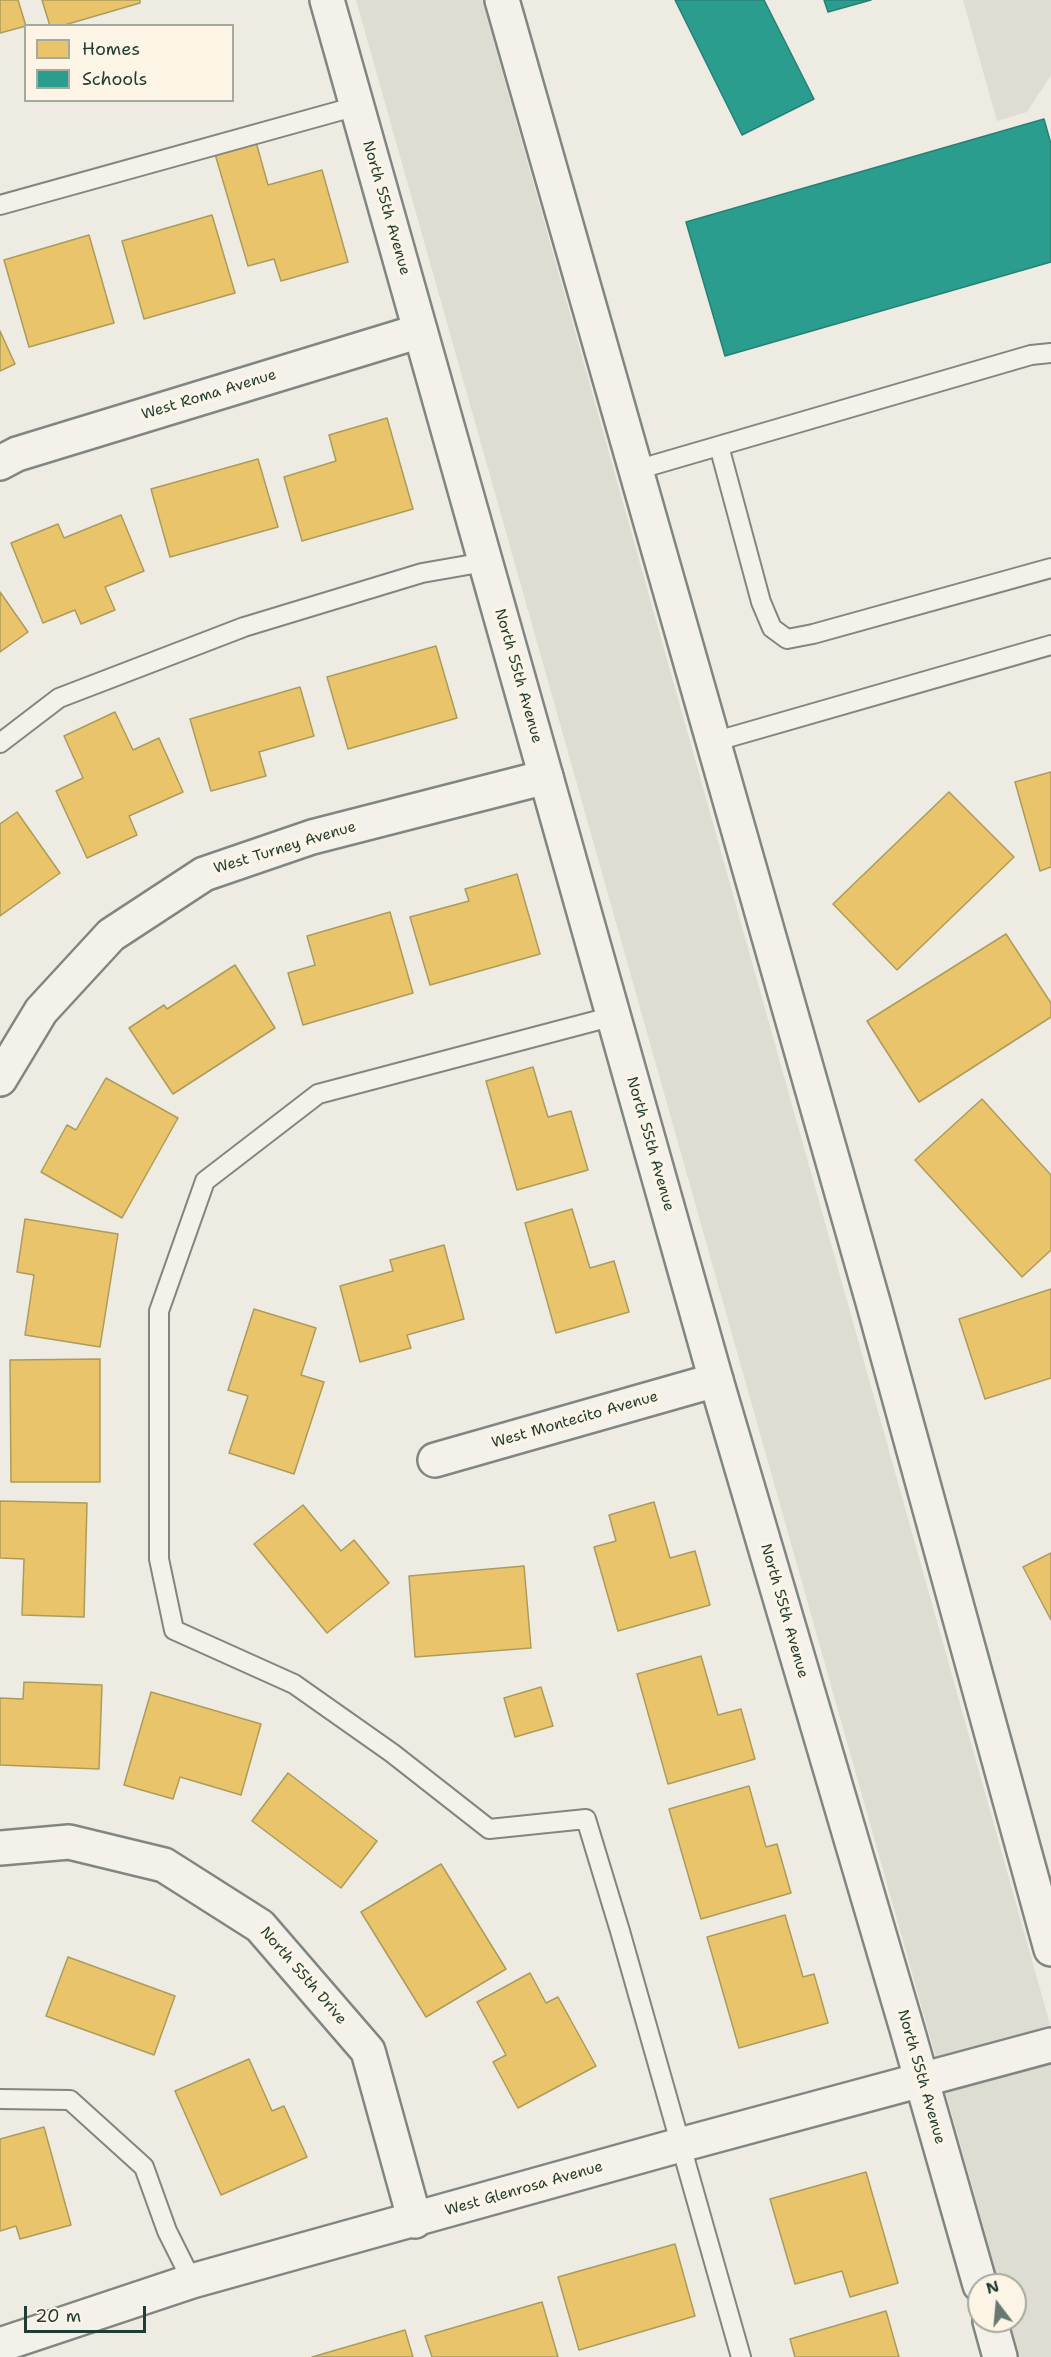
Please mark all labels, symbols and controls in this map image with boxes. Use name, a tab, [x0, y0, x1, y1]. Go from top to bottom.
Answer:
legend	[24, 24, 234, 102]
text: Homes	[82, 37, 140, 61]
text: Schools	[82, 67, 148, 91]
street label: North 55th Avenue	[358, 139, 414, 277]
street label: West Roma Avenue	[139, 366, 279, 424]
street label: North 55th Avenue	[490, 607, 546, 745]
street label: West Turney Avenue	[212, 818, 358, 878]
street label: North 55th Avenue	[622, 1075, 678, 1213]
street label: West Montecito Avenue	[490, 1388, 660, 1452]
street label: North 55th Avenue	[756, 1542, 812, 1680]
street label: North 55th Drive	[256, 1924, 350, 2028]
street label: North 55th Avenue	[893, 2008, 949, 2146]
street label: West Glenrosa Avenue	[443, 2158, 605, 2220]
north arrow	[967, 2273, 1027, 2333]
text: N	[983, 2275, 1001, 2299]
scale bar	[27, 2294, 148, 2332]
text: 20 m	[35, 2304, 81, 2328]

